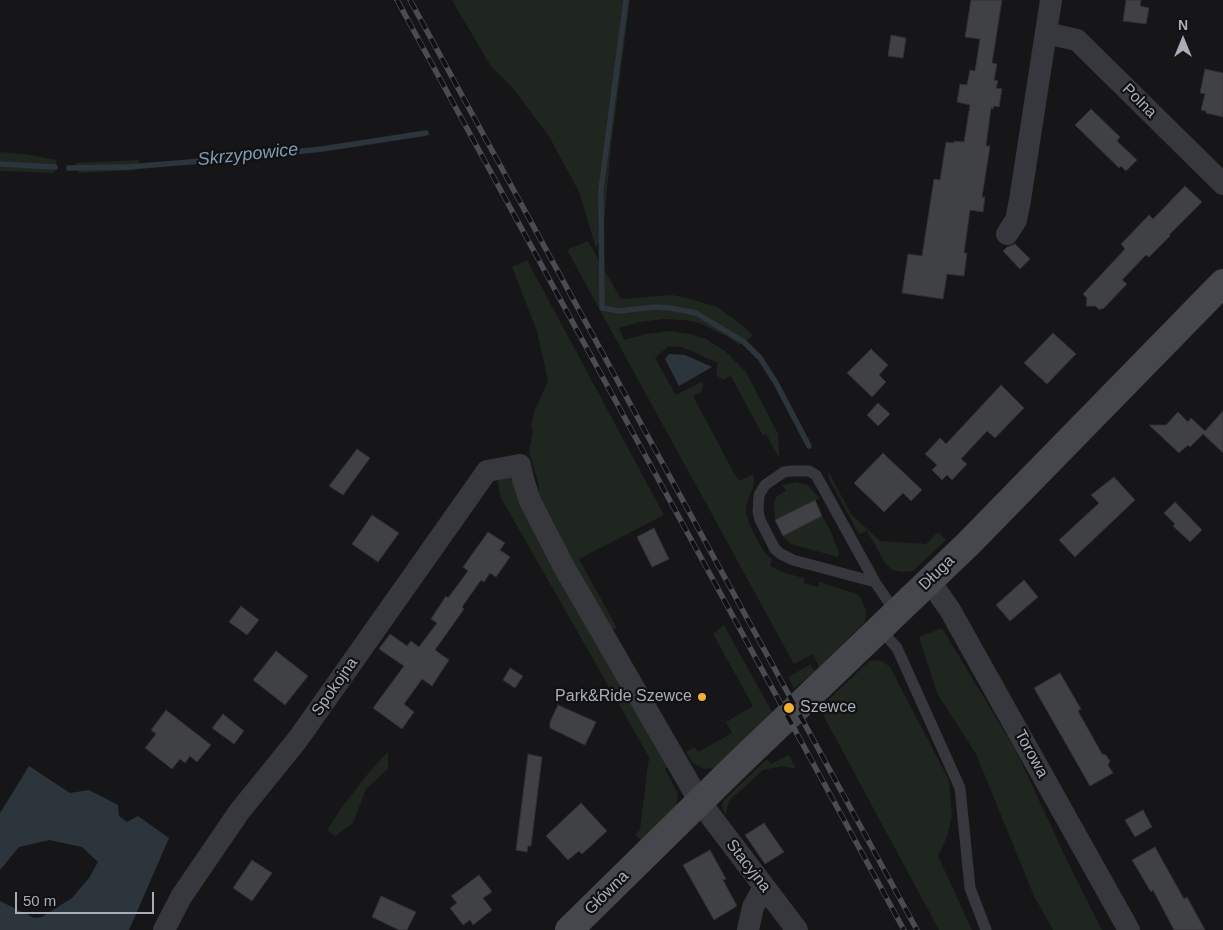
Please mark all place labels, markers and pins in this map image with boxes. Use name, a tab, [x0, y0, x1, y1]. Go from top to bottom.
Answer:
place label: Park&Ride Szewce	[555, 687, 692, 707]
marker: Park&Ride Szewce	[696, 691, 708, 703]
place label: Szewce	[800, 698, 856, 718]
marker: Szewce	[782, 701, 796, 715]

